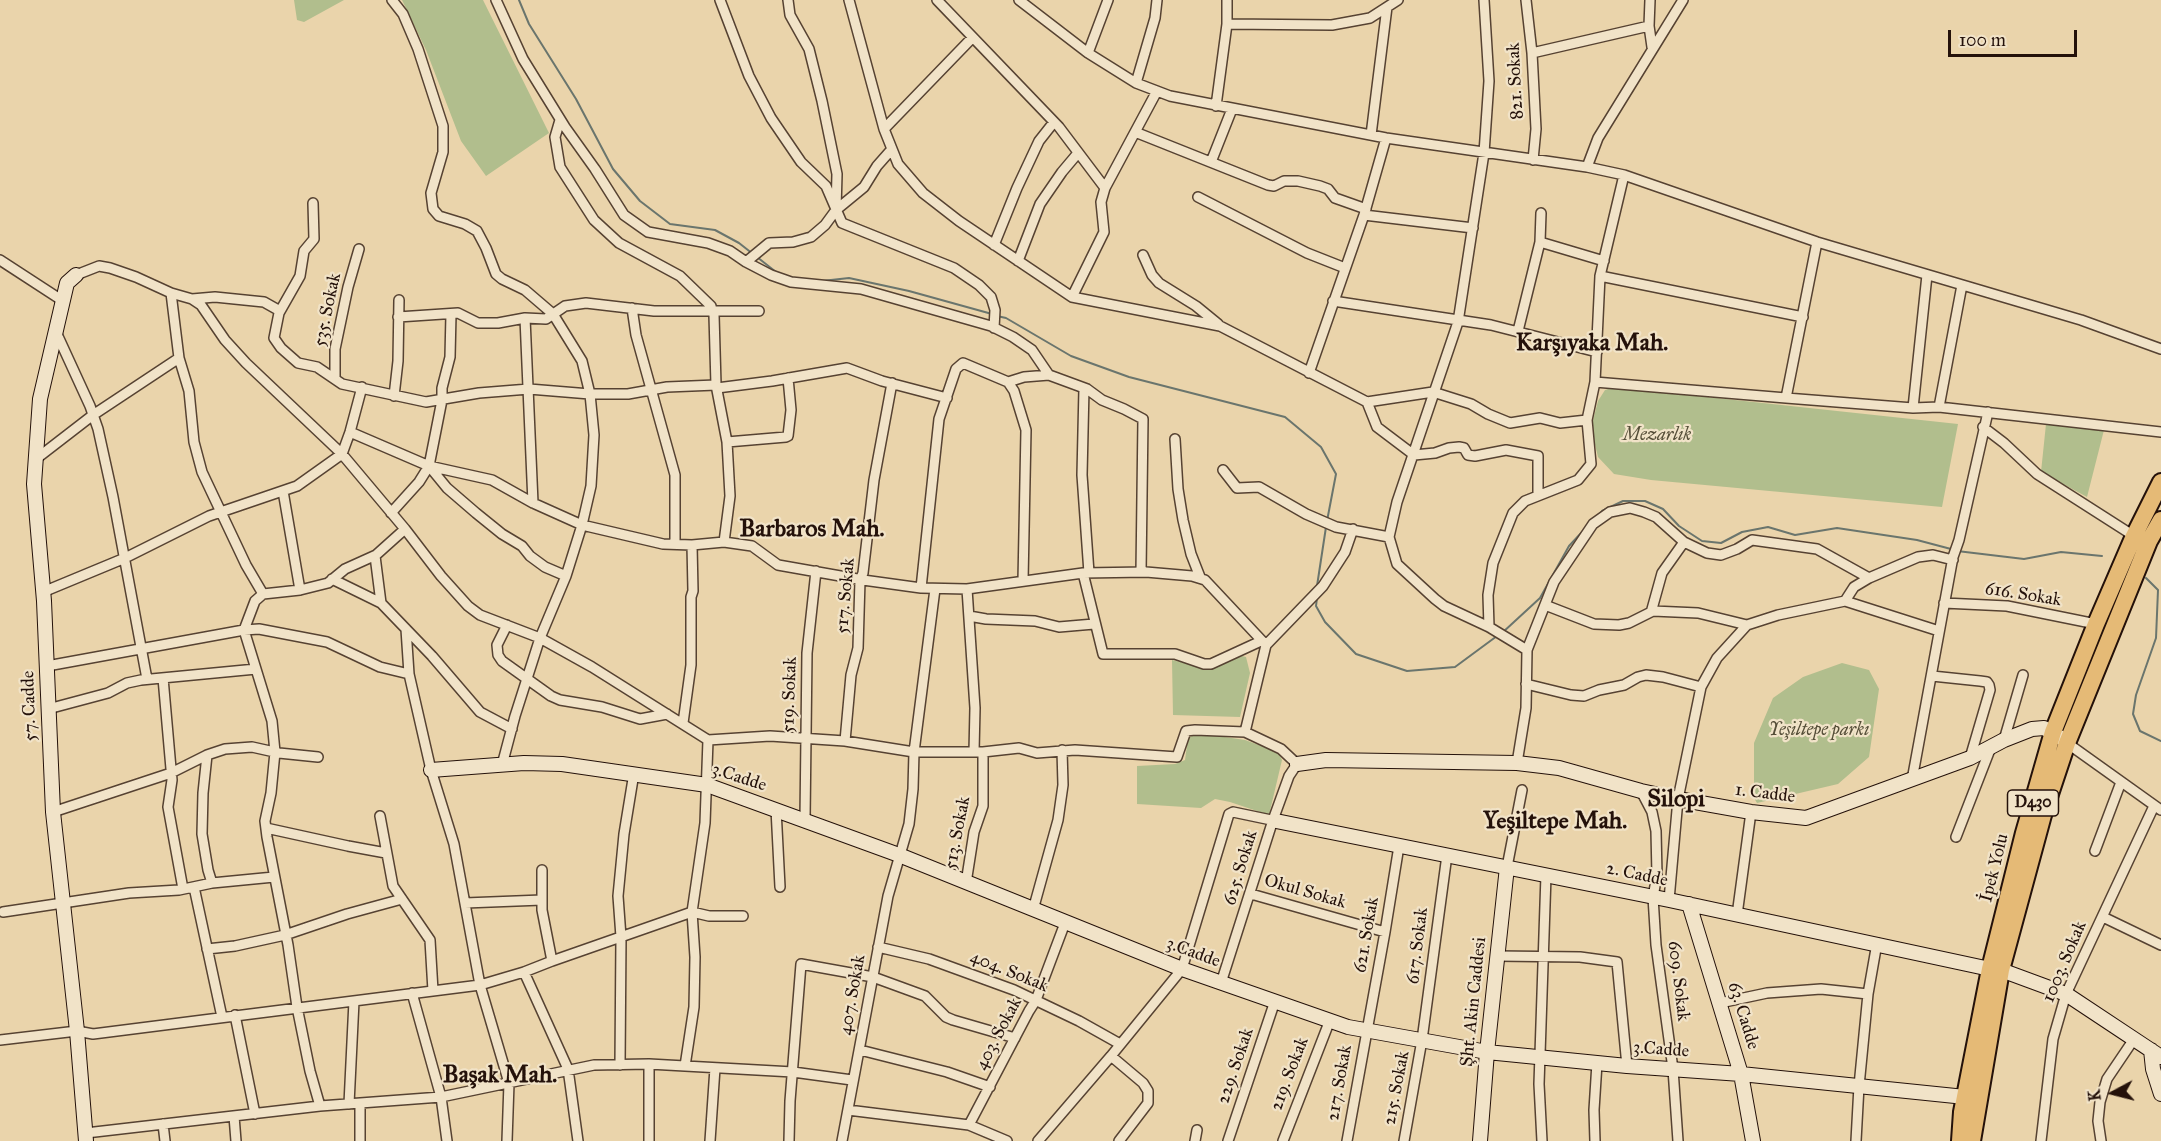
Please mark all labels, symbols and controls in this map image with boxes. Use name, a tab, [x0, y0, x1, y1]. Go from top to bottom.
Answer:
scale bar	[1951, 18, 2080, 56]
text: 100 m	[1959, 29, 2006, 51]
street label: 821. Sokak	[1503, 42, 1529, 120]
street label: 535. Sokak	[310, 271, 346, 349]
district label: Karşıyaka Mah.	[1516, 330, 1668, 358]
park label: Mezarlık	[1623, 425, 1691, 447]
district label: Barbaros Mah.	[739, 516, 885, 544]
street label: 517. Sokak	[832, 557, 860, 635]
street label: 616. Sokak	[1983, 578, 2063, 612]
street label: 519. Sokak	[778, 656, 802, 734]
street label: 57. Cadde	[18, 670, 42, 742]
park label: Yeşiltepe parkı	[1769, 720, 1869, 742]
street label: 3.Cadde	[709, 759, 769, 797]
street label: 1. Cadde	[1734, 780, 1796, 808]
district label: Silopi	[1647, 786, 1705, 814]
road number: D430	[2008, 790, 2058, 816]
street label: 513. Sokak	[940, 795, 976, 871]
district label: Yeşiltepe Mah.	[1483, 808, 1627, 836]
street label: 625. Sokak	[1219, 828, 1263, 908]
street label: İpek Yolu	[1976, 831, 2014, 905]
street label: 2. Cadde	[1604, 858, 1670, 892]
street label: Okul Sokak	[1262, 870, 1348, 914]
street label: 621. Sokak	[1350, 895, 1384, 975]
street label: 617. Sokak	[1403, 906, 1433, 986]
street label: 1003. Sokak	[2038, 918, 2092, 1006]
street label: 3.Cadde	[1163, 933, 1223, 973]
street label: Şht. Akin Caddesi	[1456, 936, 1492, 1068]
street label: 609. Sokak	[1662, 940, 1694, 1022]
street label: 404. Sokak	[967, 947, 1051, 997]
street label: 407. Sokak	[835, 953, 871, 1037]
street label: 63. Cadde	[1723, 980, 1763, 1052]
street label: 403. Sokak	[971, 994, 1027, 1074]
street label: 229. Sokak	[1213, 1025, 1259, 1107]
street label: 219. Sokak	[1266, 1034, 1314, 1114]
street label: 3.Cadde	[1632, 1037, 1690, 1063]
street label: 217. Sokak	[1323, 1043, 1357, 1123]
street label: 215. Sokak	[1379, 1049, 1415, 1127]
district label: Başak Mah.	[443, 1062, 557, 1090]
north arrow	[2083, 1063, 2143, 1123]
text: K	[2085, 1088, 2105, 1102]

